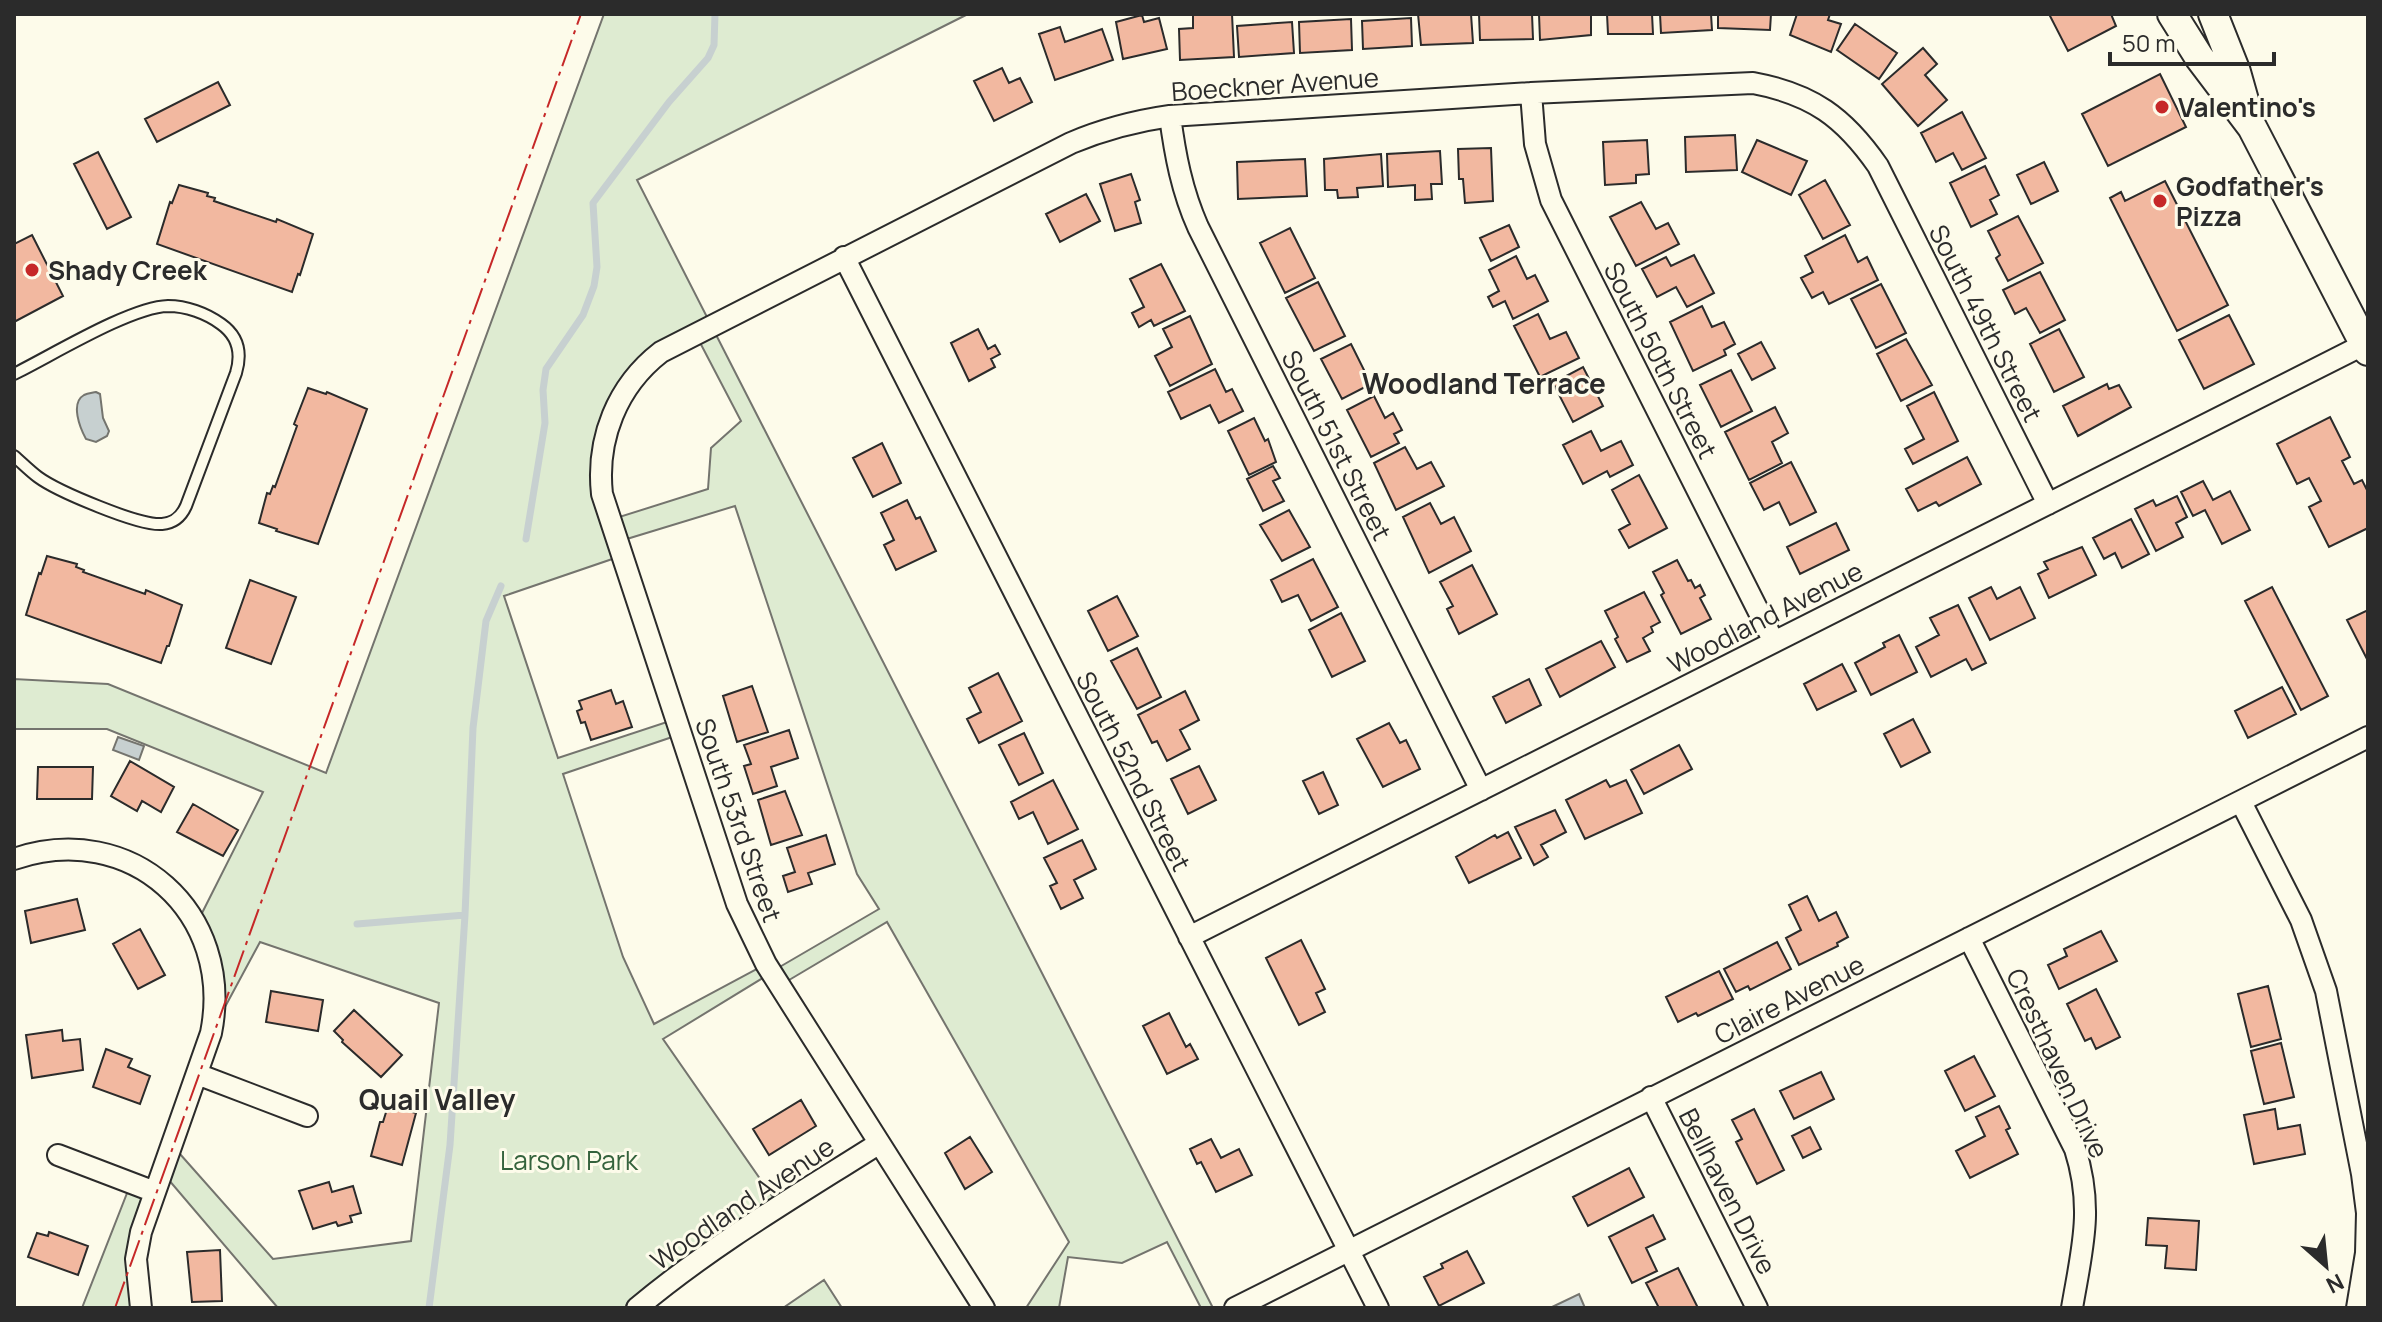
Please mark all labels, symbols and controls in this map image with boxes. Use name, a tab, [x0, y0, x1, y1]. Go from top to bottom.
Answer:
scale bar	[2110, 16, 2274, 66]
text: 50 m	[2122, 26, 2176, 59]
street label: Boeckner Avenue	[1170, 59, 1380, 109]
place label: Valentino's	[2178, 89, 2316, 125]
marker: Valentino's	[2153, 98, 2171, 116]
place label: Godfather's Pizza	[2176, 168, 2324, 234]
marker: Godfather's Pizza	[2151, 192, 2169, 210]
street label: South 49th Street	[1921, 218, 2051, 428]
place label: Shady Creek	[48, 252, 208, 288]
street label: South 50th Street	[1596, 256, 1726, 464]
marker: Shady Creek	[23, 261, 41, 279]
street label: South 51st Street	[1274, 344, 1400, 546]
district label: Woodland Terrace	[1362, 364, 1606, 402]
street label: Woodland Avenue	[1661, 552, 1869, 682]
street label: South 52nd Street	[1068, 665, 1200, 877]
street label: South 53rd Street	[687, 713, 791, 927]
street label: Claire Avenue	[1708, 946, 1870, 1052]
street label: Cresthaven Drive	[1998, 962, 2118, 1164]
district label: Quail Valley	[359, 1080, 516, 1118]
street label: Bellhaven Drive	[1671, 1102, 1785, 1280]
street label: Woodland Avenue	[643, 1128, 841, 1278]
park label: Larson Park	[500, 1142, 639, 1178]
north arrow	[2286, 1226, 2366, 1306]
text: N	[2321, 1267, 2349, 1301]

